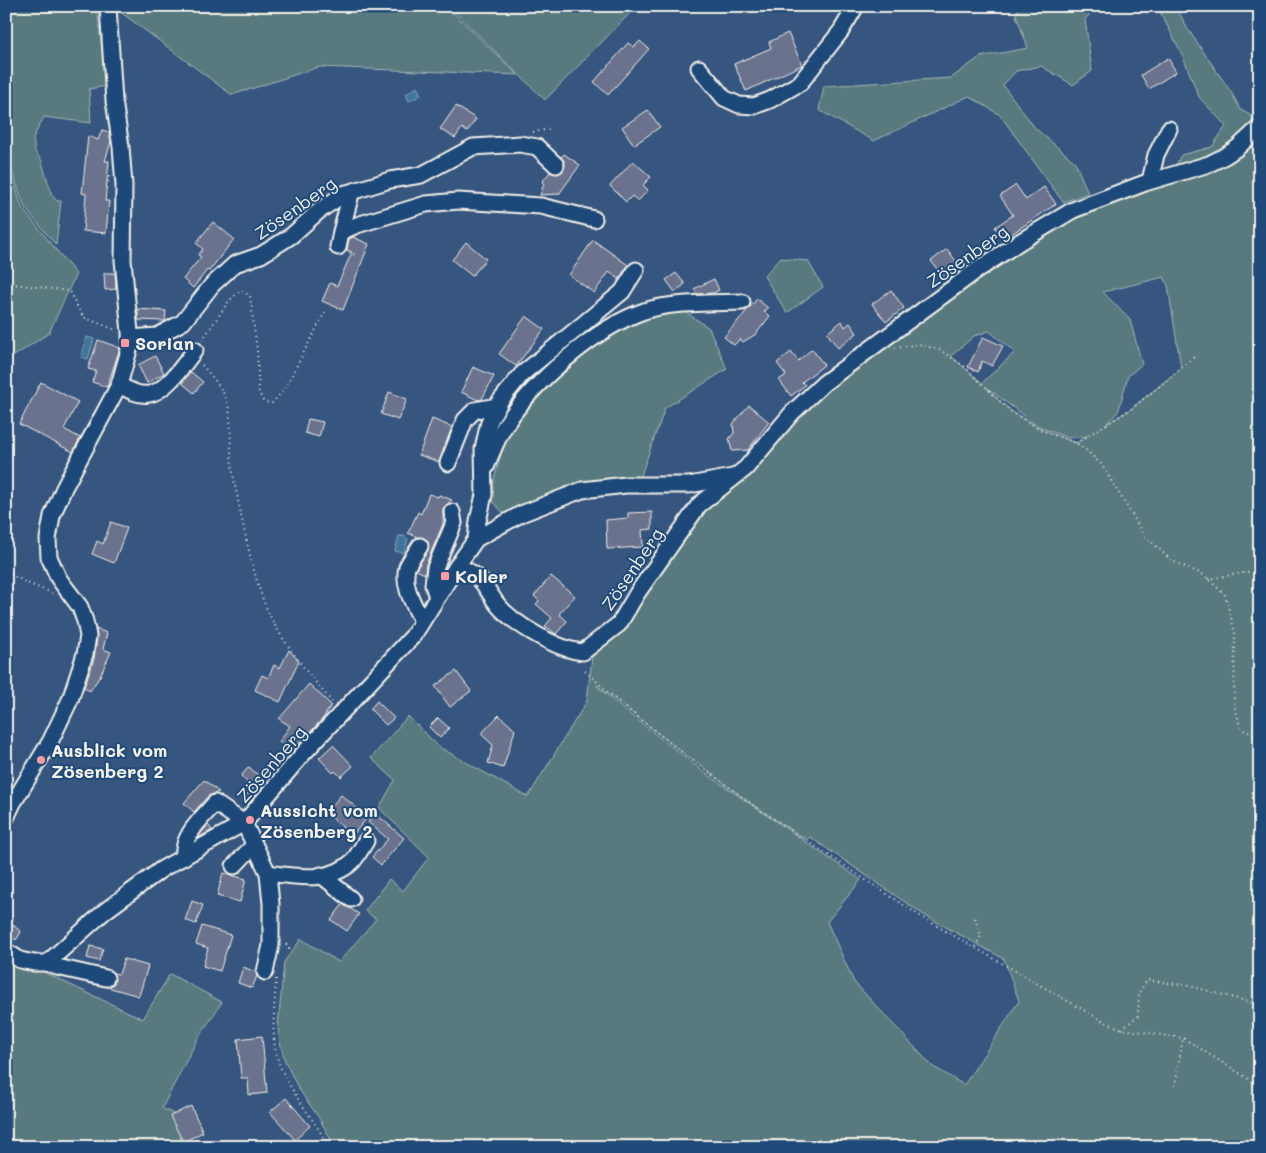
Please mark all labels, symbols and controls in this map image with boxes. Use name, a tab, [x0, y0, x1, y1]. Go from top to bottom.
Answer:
street label: Zösenberg	[249, 171, 341, 245]
street label: Zösenberg	[921, 219, 1013, 293]
place label: Sorian	[135, 331, 194, 355]
marker: Sorian	[119, 337, 131, 349]
street label: Zösenberg	[596, 523, 668, 615]
place label: Koller	[455, 564, 508, 588]
marker: Koller	[439, 570, 451, 582]
street label: Zösenberg	[231, 720, 311, 808]
place label: Ausblick vom Zösenberg 2	[51, 738, 167, 783]
marker: Ausblick vom Zösenberg 2	[35, 754, 47, 766]
place label: Aussicht vom Zösenberg 2	[260, 798, 378, 843]
marker: Aussicht vom Zösenberg 2	[244, 814, 256, 826]

